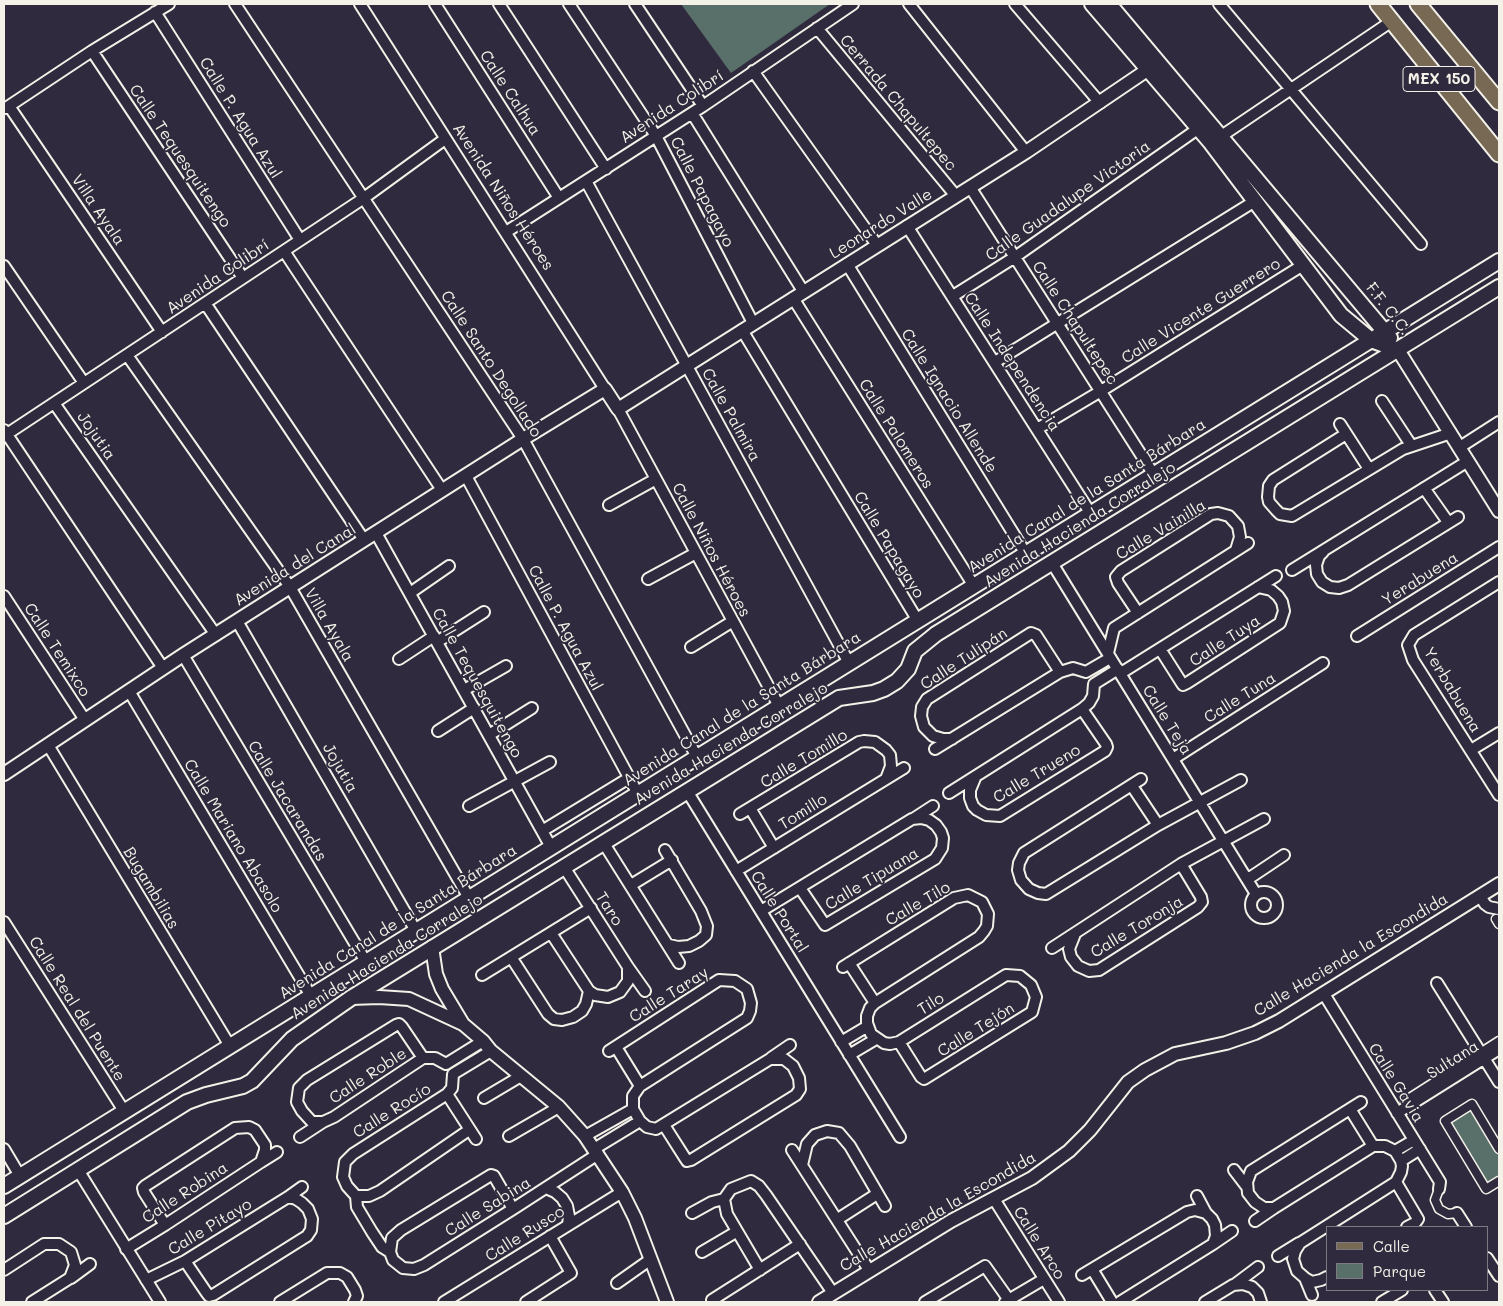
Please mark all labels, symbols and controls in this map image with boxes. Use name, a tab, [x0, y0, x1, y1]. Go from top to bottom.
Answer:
street label: Cerrada Chapultepec	[835, 31, 961, 175]
street label: Calle Calhua	[475, 47, 545, 139]
street label: Calle P. Agua Azul	[195, 54, 285, 182]
street label: Avenida Colibrí	[616, 66, 728, 148]
road number: MEX 150	[1403, 66, 1475, 92]
street label: Calle Tequesquitengo	[125, 81, 235, 231]
street label: Avenida Niños Héroes	[448, 120, 558, 274]
street label: Calle Papagayo	[666, 134, 738, 250]
street label: Calle Guadalupe Victoria	[982, 137, 1154, 265]
street label: Villa Ayala	[67, 171, 129, 249]
street label: Leonardo Valle	[826, 185, 936, 263]
street label: Avenida Colibrí	[163, 236, 273, 318]
street label: Calle Vicente Guerrero	[1118, 254, 1284, 368]
street label: Calle Chapultepec	[1028, 258, 1122, 388]
street label: F.F. C.C.	[1361, 279, 1415, 339]
street label: Calle Santo Degollado	[436, 287, 546, 441]
street label: Calle Independencia	[960, 289, 1064, 435]
street label: Calle Ignacio Allende	[897, 325, 1001, 477]
street label: Calle Palmira	[697, 365, 765, 465]
street label: Calle Palomeros	[855, 376, 937, 492]
street label: Jojutia	[73, 408, 119, 464]
street label: Avenida Canal de la Santa Bárbara	[965, 415, 1209, 577]
street label: Avenida Hacienda Corralejo	[981, 458, 1179, 592]
street label: Calle Niños Héroes	[668, 480, 754, 620]
street label: Calle Papagayo	[850, 488, 928, 602]
street label: Calle Vainilla	[1113, 496, 1209, 564]
street label: Avenida del Canal	[230, 520, 360, 610]
street label: Yerabuena	[1378, 548, 1462, 610]
street label: Calle P. Agua Azul	[524, 562, 606, 694]
street label: Villa Ayala	[300, 585, 358, 665]
street label: Calle Temixco	[20, 600, 94, 700]
street label: Calle Tequesquitengo	[428, 605, 526, 761]
street label: Calle Tuya	[1186, 611, 1264, 671]
street label: Calle Tulipán	[917, 624, 1011, 694]
street label: Avenida Canal de la Santa Bárbara	[620, 628, 864, 790]
street label: Yerbabuena	[1419, 644, 1485, 736]
street label: Calle Tuna	[1201, 668, 1279, 728]
street label: Avenida Hacienda Corralejo	[631, 679, 831, 809]
street label: Calle Teja	[1138, 682, 1196, 758]
street label: Calle Tomillo	[757, 726, 851, 792]
street label: Calle Jacarandas	[243, 737, 331, 865]
street label: Jojutia	[318, 740, 362, 796]
street label: Calle Trueno	[990, 740, 1084, 808]
street label: Calle Mariano Abasolo	[180, 756, 286, 916]
street label: Tomillo	[775, 790, 831, 834]
street label: Avenida Canal de la Santa Bárbara	[276, 841, 520, 1003]
street label: Bugambilias	[119, 843, 183, 933]
street label: Calle Tipuana	[822, 844, 922, 914]
street label: Calle Portal	[746, 868, 812, 956]
street label: Calle Tilo	[882, 878, 954, 930]
street label: Taro	[591, 888, 627, 930]
street label: Calle Hacienda la Escondida	[1250, 889, 1452, 1021]
street label: Avenida Hacienda Corralejo	[288, 890, 486, 1024]
street label: Calle Toronja	[1087, 892, 1187, 962]
street label: Calle Real del Puente	[25, 933, 129, 1085]
street label: Calle Taray	[626, 963, 712, 1027]
street label: Tilo	[914, 989, 948, 1019]
street label: Calle Tejón	[934, 999, 1018, 1061]
street label: Sultana	[1423, 1037, 1483, 1083]
street label: Calle Gavia	[1364, 1040, 1428, 1126]
street label: Calle Roble	[326, 1044, 410, 1108]
street label: Calle Rocío	[350, 1080, 434, 1142]
street label: Calle Hacienda la Escondida	[837, 1148, 1039, 1276]
street label: Calle Robina	[139, 1158, 231, 1228]
street label: Calle Sabina	[442, 1173, 534, 1241]
street label: Calle Pitayo	[165, 1195, 255, 1259]
street label: Calle Rusco	[482, 1202, 568, 1266]
street label: Calle Arco	[1009, 1203, 1069, 1283]
legend	[1326, 1226, 1488, 1291]
text: Calle	[1373, 1236, 1410, 1256]
text: Parque	[1373, 1261, 1426, 1281]

